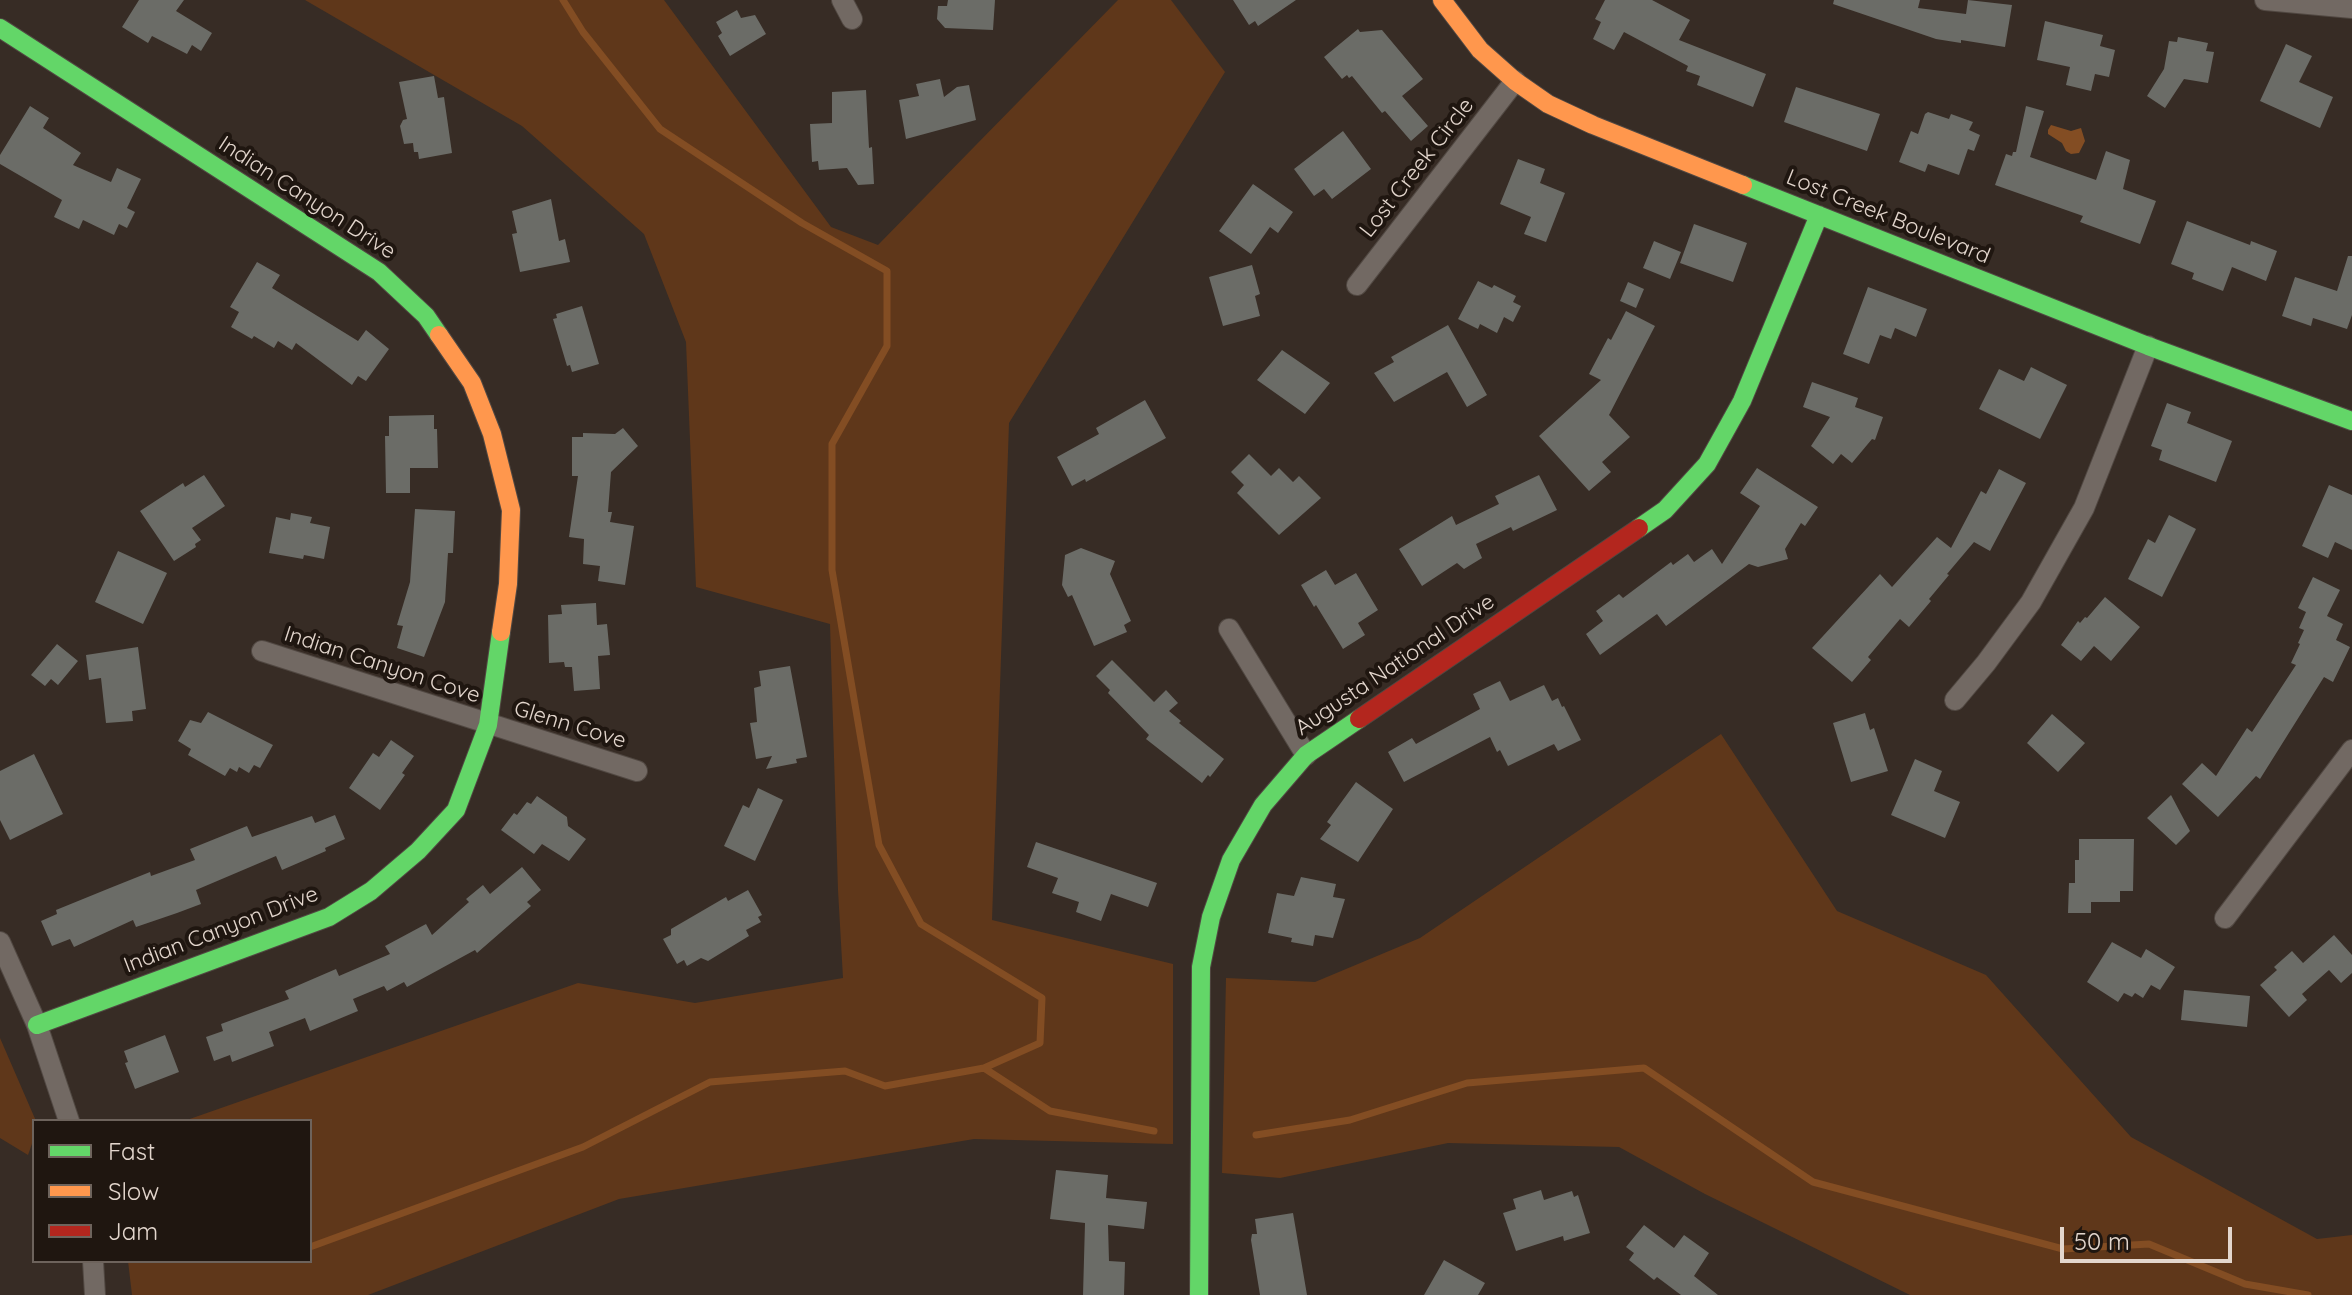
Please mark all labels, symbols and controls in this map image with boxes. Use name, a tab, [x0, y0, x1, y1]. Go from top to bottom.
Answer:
street label: Lost Creek Circle	[1354, 93, 1480, 243]
street label: Indian Canyon Drive	[213, 131, 401, 265]
street label: Lost Creek Boulevard	[1782, 164, 1994, 270]
street label: Augusta National Drive	[1290, 589, 1500, 741]
street label: Indian Canyon Cove	[281, 621, 483, 709]
street label: Glenn Cove	[511, 695, 629, 755]
street label: Indian Canyon Drive	[120, 881, 322, 979]
legend	[32, 1119, 312, 1263]
text: Fast	[108, 1136, 155, 1166]
text: Slow	[108, 1176, 159, 1206]
scale bar	[2064, 1211, 2236, 1261]
text: Jam	[108, 1216, 158, 1246]
text: 50 m	[2074, 1226, 2130, 1256]

